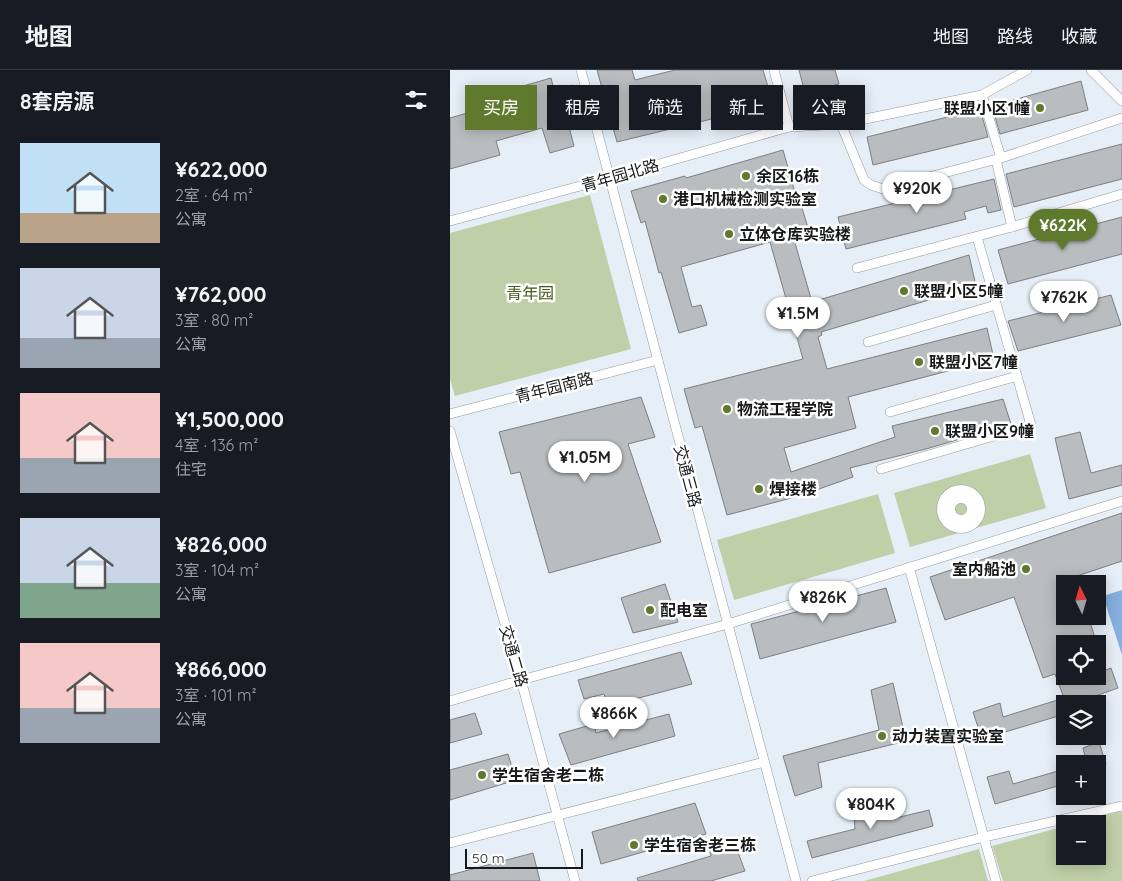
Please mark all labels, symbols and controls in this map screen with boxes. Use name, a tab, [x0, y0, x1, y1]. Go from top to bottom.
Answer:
text: 地图	[25, 21, 73, 51]
text: 地图	[933, 25, 969, 48]
text: 路线	[997, 25, 1033, 48]
text: 收藏	[1061, 25, 1097, 48]
chip: 买房	[465, 85, 537, 130]
chip: 租房	[547, 85, 619, 130]
chip: 筛选	[629, 85, 701, 130]
chip: 新上	[711, 85, 783, 130]
chip: 公寓	[793, 85, 865, 130]
icon: filters	[402, 86, 430, 114]
text: 8套房源	[20, 88, 95, 114]
place label: 联盟小区1幢	[944, 98, 1030, 118]
marker: 联盟小区1幢	[1034, 102, 1046, 114]
street label: 青年园北路	[579, 154, 661, 196]
text: ¥622,000	[175, 156, 267, 182]
icon: home	[60, 163, 120, 223]
place label: 余区16栋	[756, 166, 819, 186]
marker: 余区16栋	[740, 170, 752, 182]
pin: ¥920K	[882, 172, 952, 214]
text: ¥920K	[893, 178, 941, 198]
text: 2室 · 64 m²	[175, 185, 253, 205]
place label: 港口机械检测实验室	[673, 189, 817, 209]
marker: 港口机械检测实验室	[657, 193, 669, 205]
pin: ¥622K	[1028, 208, 1098, 251]
text: 公寓	[175, 209, 207, 229]
text: ¥622K	[1039, 215, 1087, 235]
place label: 立体仓库实验楼	[739, 224, 851, 244]
marker: 立体仓库实验楼	[723, 228, 735, 240]
pin: ¥762K	[1029, 280, 1099, 323]
text: ¥762,000	[175, 281, 266, 307]
place label: 联盟小区5幢	[914, 281, 1003, 301]
park label: 青年园	[506, 283, 554, 303]
marker: 联盟小区5幢	[898, 285, 910, 297]
text: ¥762K	[1041, 287, 1087, 307]
icon: home	[60, 288, 120, 348]
pin: ¥1.5M	[763, 296, 833, 339]
text: ¥1.5M	[777, 303, 819, 323]
text: 3室 · 80 m²	[175, 310, 253, 330]
text: 公寓	[175, 334, 207, 354]
place label: 联盟小区7幢	[929, 352, 1018, 372]
marker: 联盟小区7幢	[913, 356, 925, 368]
street label: 青年园南路	[513, 368, 595, 406]
place label: 物流工程学院	[737, 399, 833, 419]
marker: 物流工程学院	[721, 403, 733, 415]
text: ¥1,500,000	[175, 406, 284, 432]
icon: home	[60, 413, 120, 473]
place label: 联盟小区9幢	[945, 421, 1034, 441]
marker: 联盟小区9幢	[929, 425, 941, 437]
text: 4室 · 136 m²	[175, 435, 258, 455]
pin: ¥1.05M	[544, 440, 626, 483]
street label: 交通三路	[670, 442, 706, 510]
text: ¥1.05M	[559, 447, 611, 467]
text: 住宅	[175, 459, 207, 479]
place label: 焊接楼	[769, 479, 817, 499]
marker: 焊接楼	[753, 483, 765, 495]
text: ¥826,000	[175, 531, 267, 557]
icon: home	[60, 538, 120, 598]
place label: 室内船池	[952, 559, 1016, 579]
text: 3室 · 104 m²	[175, 560, 259, 580]
marker: 室内船池	[1020, 563, 1032, 575]
north arrow	[1056, 575, 1106, 625]
map controls	[1056, 575, 1106, 865]
pin: ¥826K	[788, 580, 858, 623]
text: 公寓	[175, 584, 207, 604]
text: ¥826K	[800, 587, 846, 607]
place label: 配电室	[660, 600, 708, 620]
marker: 配电室	[644, 604, 656, 616]
street label: 交通二路	[496, 622, 532, 690]
button: locate	[1056, 635, 1106, 685]
text: ¥866,000	[175, 656, 267, 682]
icon: home	[60, 663, 120, 723]
text: 3室 · 101 m²	[175, 685, 257, 705]
button: layers	[1056, 695, 1106, 745]
pin: ¥866K	[579, 696, 649, 739]
text: ¥866K	[591, 703, 637, 723]
text: 公寓	[175, 709, 207, 729]
place label: 动力装置实验室	[892, 726, 1004, 746]
marker: 动力装置实验室	[876, 730, 888, 742]
button: +	[1056, 755, 1106, 805]
place label: 学生宿舍老二栋	[492, 765, 604, 785]
marker: 学生宿舍老二栋	[476, 769, 488, 781]
pin: ¥804K	[836, 788, 906, 830]
text: ¥804K	[847, 794, 895, 814]
button: −	[1056, 815, 1106, 865]
place label: 学生宿舍老三栋	[644, 835, 756, 855]
marker: 学生宿舍老三栋	[628, 839, 640, 851]
scale bar	[465, 846, 582, 869]
text: 50 m	[472, 849, 505, 867]

